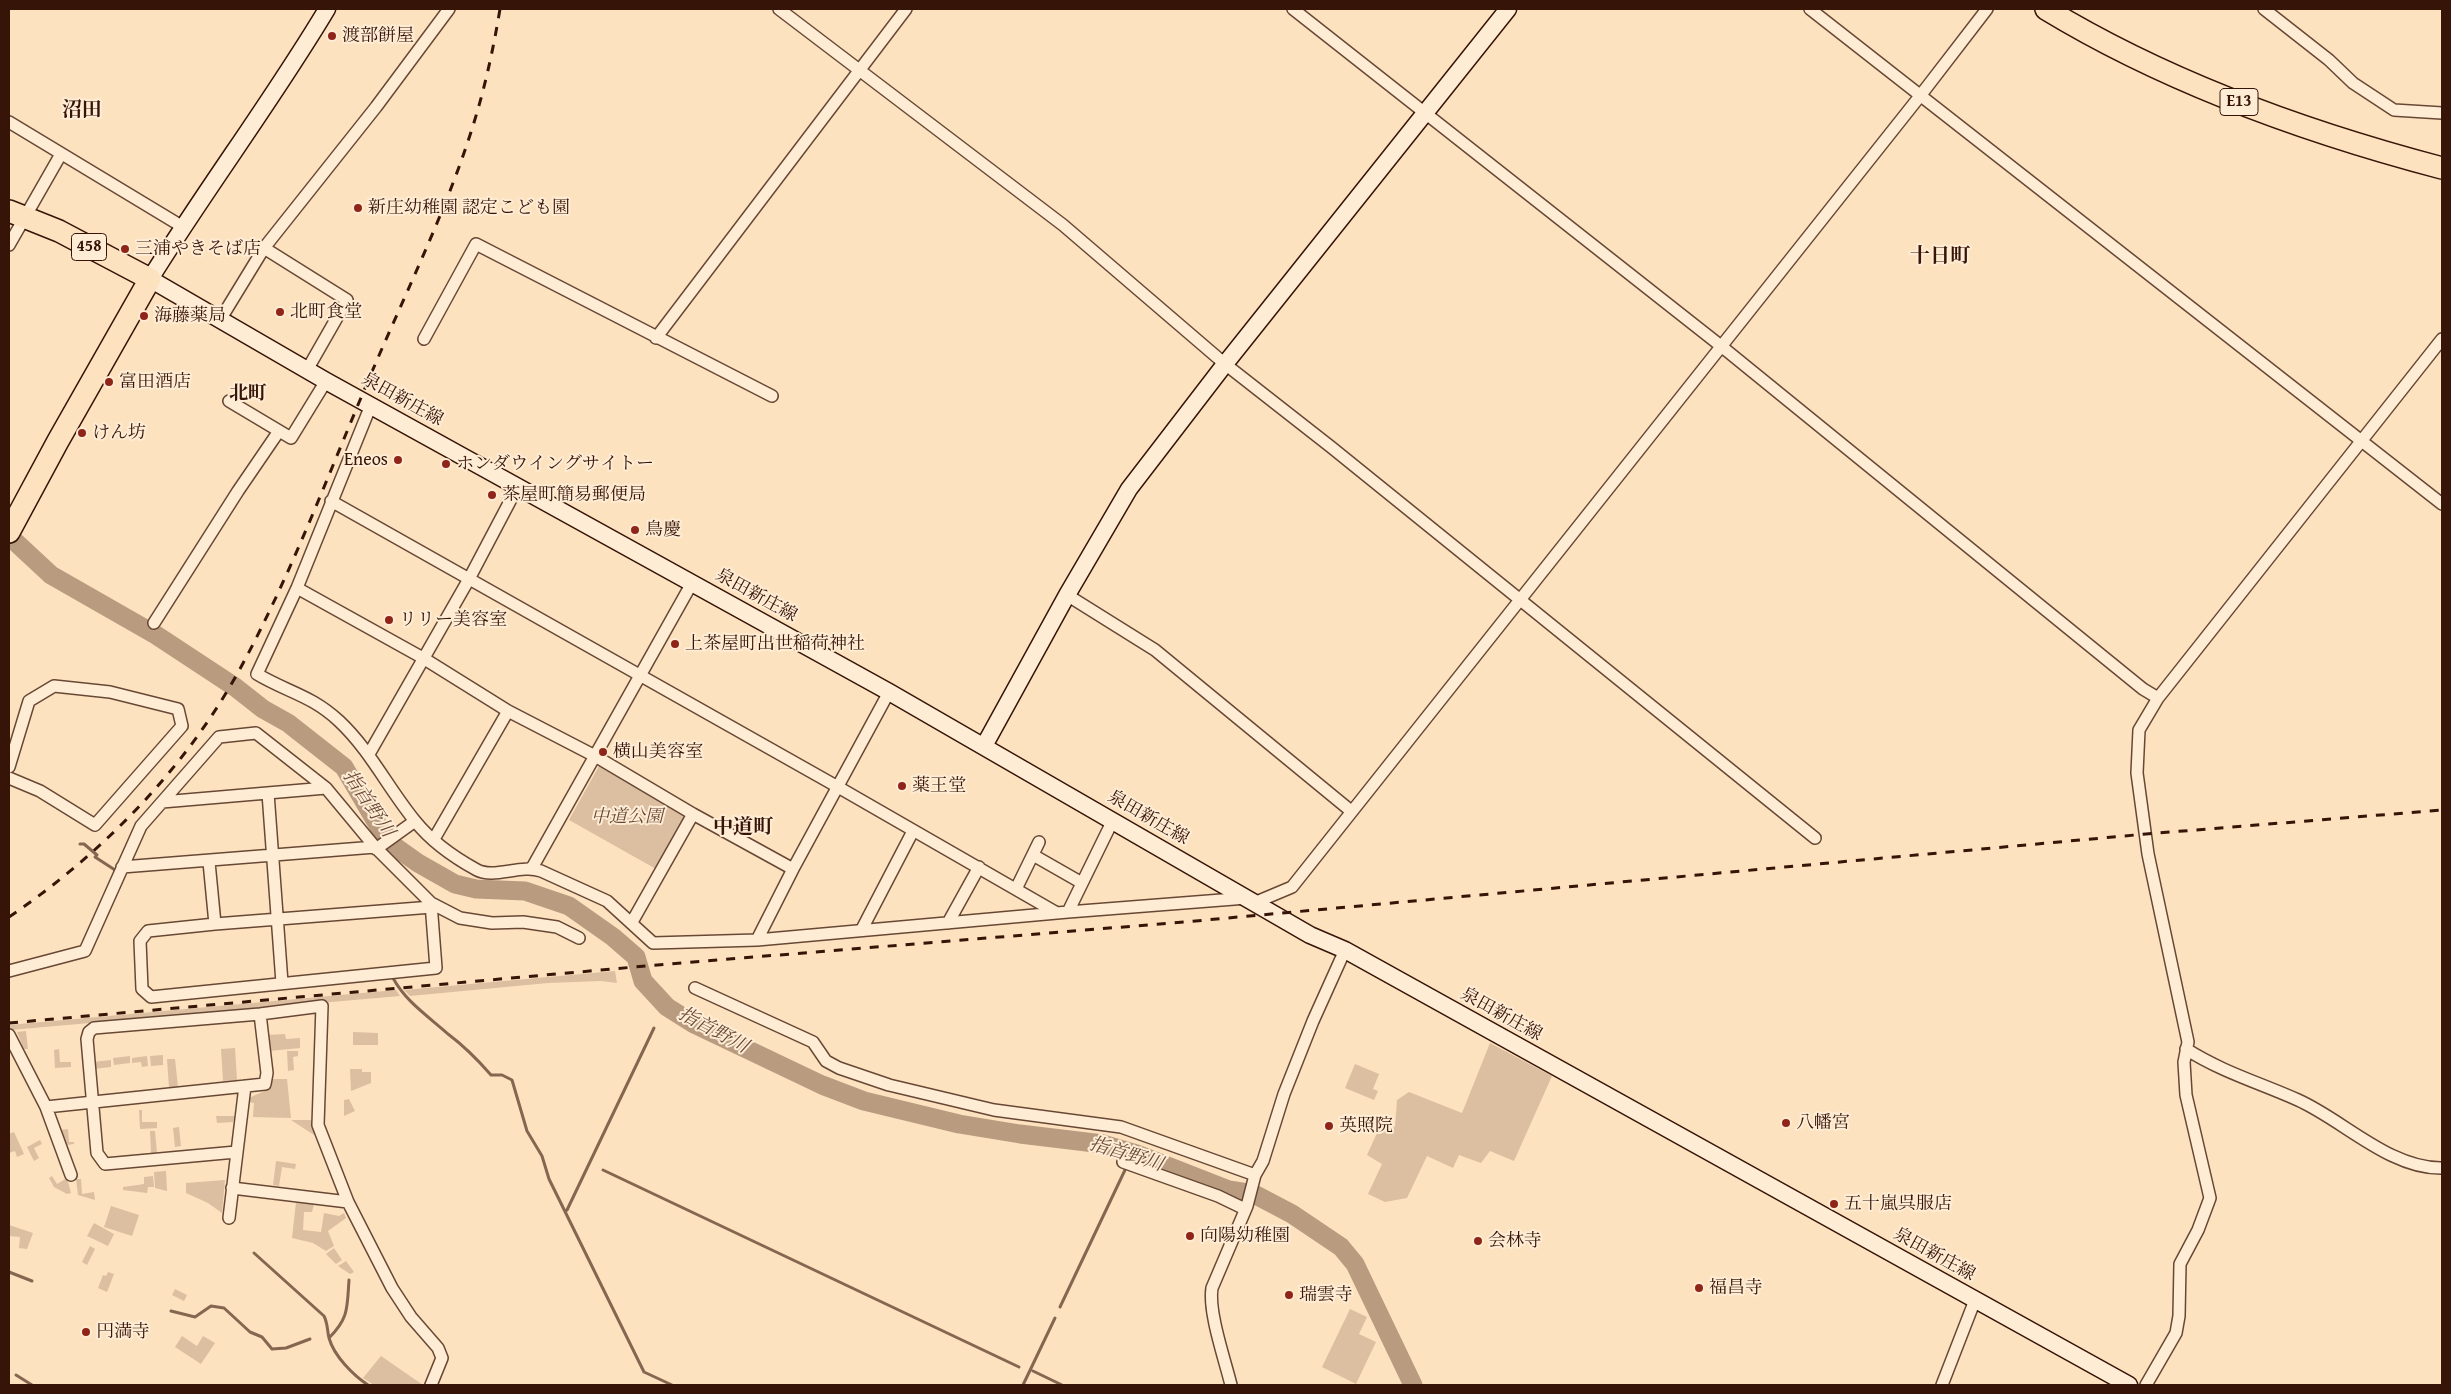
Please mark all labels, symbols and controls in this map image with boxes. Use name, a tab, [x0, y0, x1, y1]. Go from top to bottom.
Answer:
place label: 渡部餅屋	[342, 25, 414, 47]
marker: 渡部餅屋	[326, 30, 338, 42]
road number: E13	[2220, 88, 2258, 115]
district label: 沼田	[62, 99, 102, 123]
place label: 新庄幼稚園 認定こども園	[368, 197, 570, 219]
marker: 新庄幼稚園 認定こども園	[352, 202, 364, 214]
road number: 458	[72, 233, 106, 260]
place label: 三浦やきそば店	[135, 238, 261, 260]
marker: 三浦やきそば店	[119, 243, 131, 255]
district label: 十日町	[1910, 245, 1970, 269]
place label: 北町食堂	[290, 301, 362, 323]
place label: 海藤薬局	[154, 305, 226, 327]
marker: 北町食堂	[274, 306, 286, 318]
marker: 海藤薬局	[138, 310, 150, 322]
street label: 泉田新庄線	[357, 369, 447, 431]
place label: 富田酒店	[119, 371, 191, 393]
marker: 富田酒店	[103, 376, 115, 388]
district label: 北町	[229, 383, 267, 405]
place label: けん坊	[92, 422, 146, 444]
marker: けん坊	[76, 427, 88, 439]
place label: Eneos	[344, 449, 388, 471]
place label: ホンダウイングサイトー	[456, 453, 654, 475]
marker: Eneos	[392, 454, 404, 466]
marker: ホンダウイングサイトー	[440, 458, 452, 470]
place label: 茶屋町簡易郵便局	[502, 484, 646, 506]
marker: 茶屋町簡易郵便局	[486, 489, 498, 501]
place label: 鳥慶	[645, 519, 681, 541]
marker: 鳥慶	[629, 524, 641, 536]
street label: 泉田新庄線	[711, 565, 801, 627]
place label: リリー美容室	[399, 609, 507, 631]
marker: リリー美容室	[383, 614, 395, 626]
place label: 上茶屋町出世稲荷神社	[685, 633, 865, 655]
marker: 上茶屋町出世稲荷神社	[669, 638, 681, 650]
place label: 横山美容室	[613, 741, 703, 763]
marker: 横山美容室	[597, 746, 609, 758]
water label: 指首野川	[337, 766, 399, 842]
place label: 薬王堂	[912, 775, 966, 797]
marker: 薬王堂	[896, 780, 908, 792]
street label: 泉田新庄線	[1104, 786, 1192, 850]
park label: 中道公園	[591, 806, 663, 828]
district label: 中道町	[713, 816, 773, 840]
street label: 泉田新庄線	[1456, 984, 1546, 1046]
water label: 指首野川	[674, 1003, 752, 1059]
place label: 八幡宮	[1796, 1112, 1850, 1134]
place label: 英照院	[1339, 1115, 1393, 1137]
marker: 八幡宮	[1780, 1117, 1792, 1129]
marker: 英照院	[1323, 1120, 1335, 1132]
water label: 指首野川	[1086, 1133, 1166, 1177]
place label: 五十嵐呉服店	[1844, 1193, 1952, 1215]
marker: 五十嵐呉服店	[1828, 1198, 1840, 1210]
street label: 泉田新庄線	[1889, 1224, 1979, 1286]
place label: 向陽幼稚園	[1200, 1225, 1290, 1247]
marker: 向陽幼稚園	[1184, 1230, 1196, 1242]
place label: 会林寺	[1488, 1230, 1542, 1252]
marker: 会林寺	[1472, 1235, 1484, 1247]
place label: 福昌寺	[1709, 1277, 1763, 1299]
marker: 福昌寺	[1693, 1282, 1705, 1294]
place label: 瑞雲寺	[1299, 1284, 1353, 1306]
marker: 瑞雲寺	[1283, 1289, 1295, 1301]
place label: 円満寺	[96, 1321, 150, 1343]
marker: 円満寺	[80, 1326, 92, 1338]

